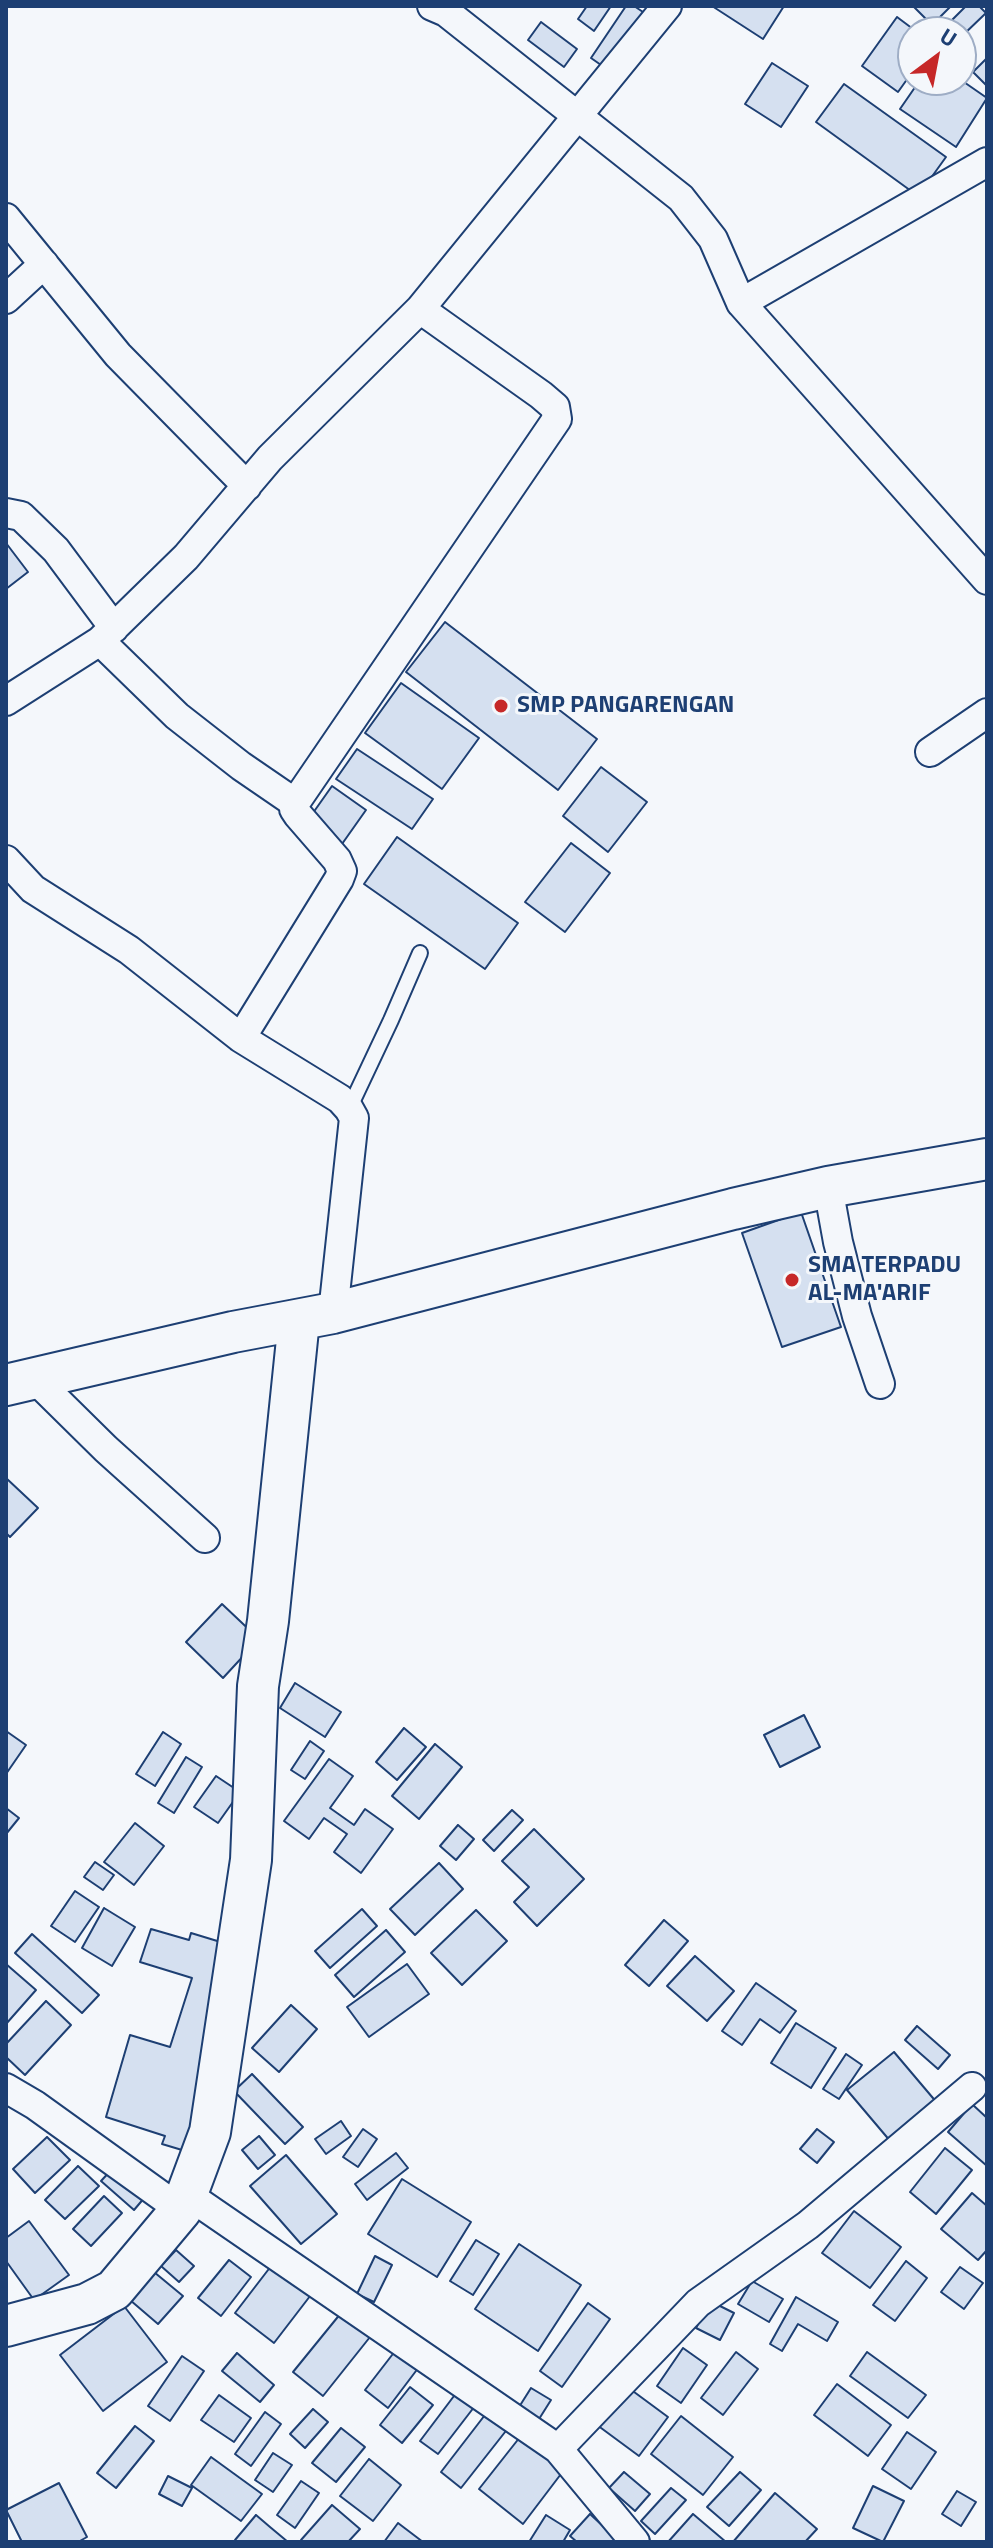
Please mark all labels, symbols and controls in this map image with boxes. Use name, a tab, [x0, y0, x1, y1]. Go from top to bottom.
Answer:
north arrow	[897, 16, 977, 96]
text: U	[934, 19, 964, 56]
place label: SMP PANGARENGAN	[517, 692, 734, 720]
marker: SMP PANGARENGAN	[492, 697, 510, 715]
place label: SMA TERPADU AL-MA'ARIF	[808, 1252, 961, 1308]
marker: SMA TERPADU AL-MA'ARIF	[783, 1271, 801, 1289]

